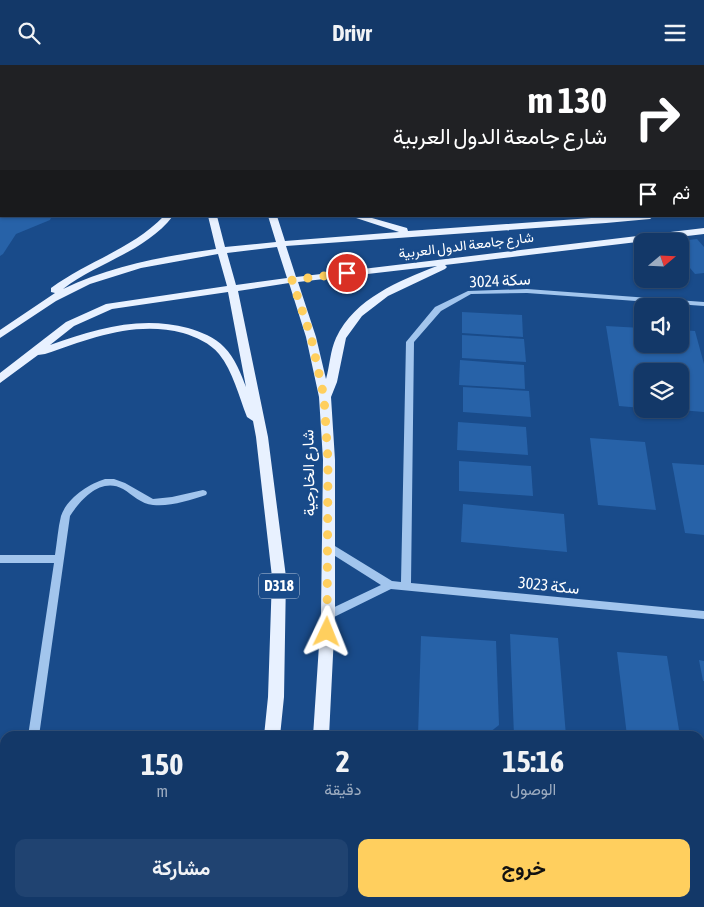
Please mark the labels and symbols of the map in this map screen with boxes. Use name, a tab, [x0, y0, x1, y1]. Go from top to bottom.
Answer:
street label: شارع جامعة الدول العربية	[397, 229, 535, 264]
north arrow	[634, 233, 689, 287]
pin	[326, 252, 368, 294]
street label: سكة 3024	[469, 269, 531, 291]
street label: شارع الخارجية	[298, 429, 321, 517]
road number: D318	[259, 573, 299, 599]
street label: سكة 3023	[518, 573, 580, 597]
position arrow	[300, 605, 352, 657]

